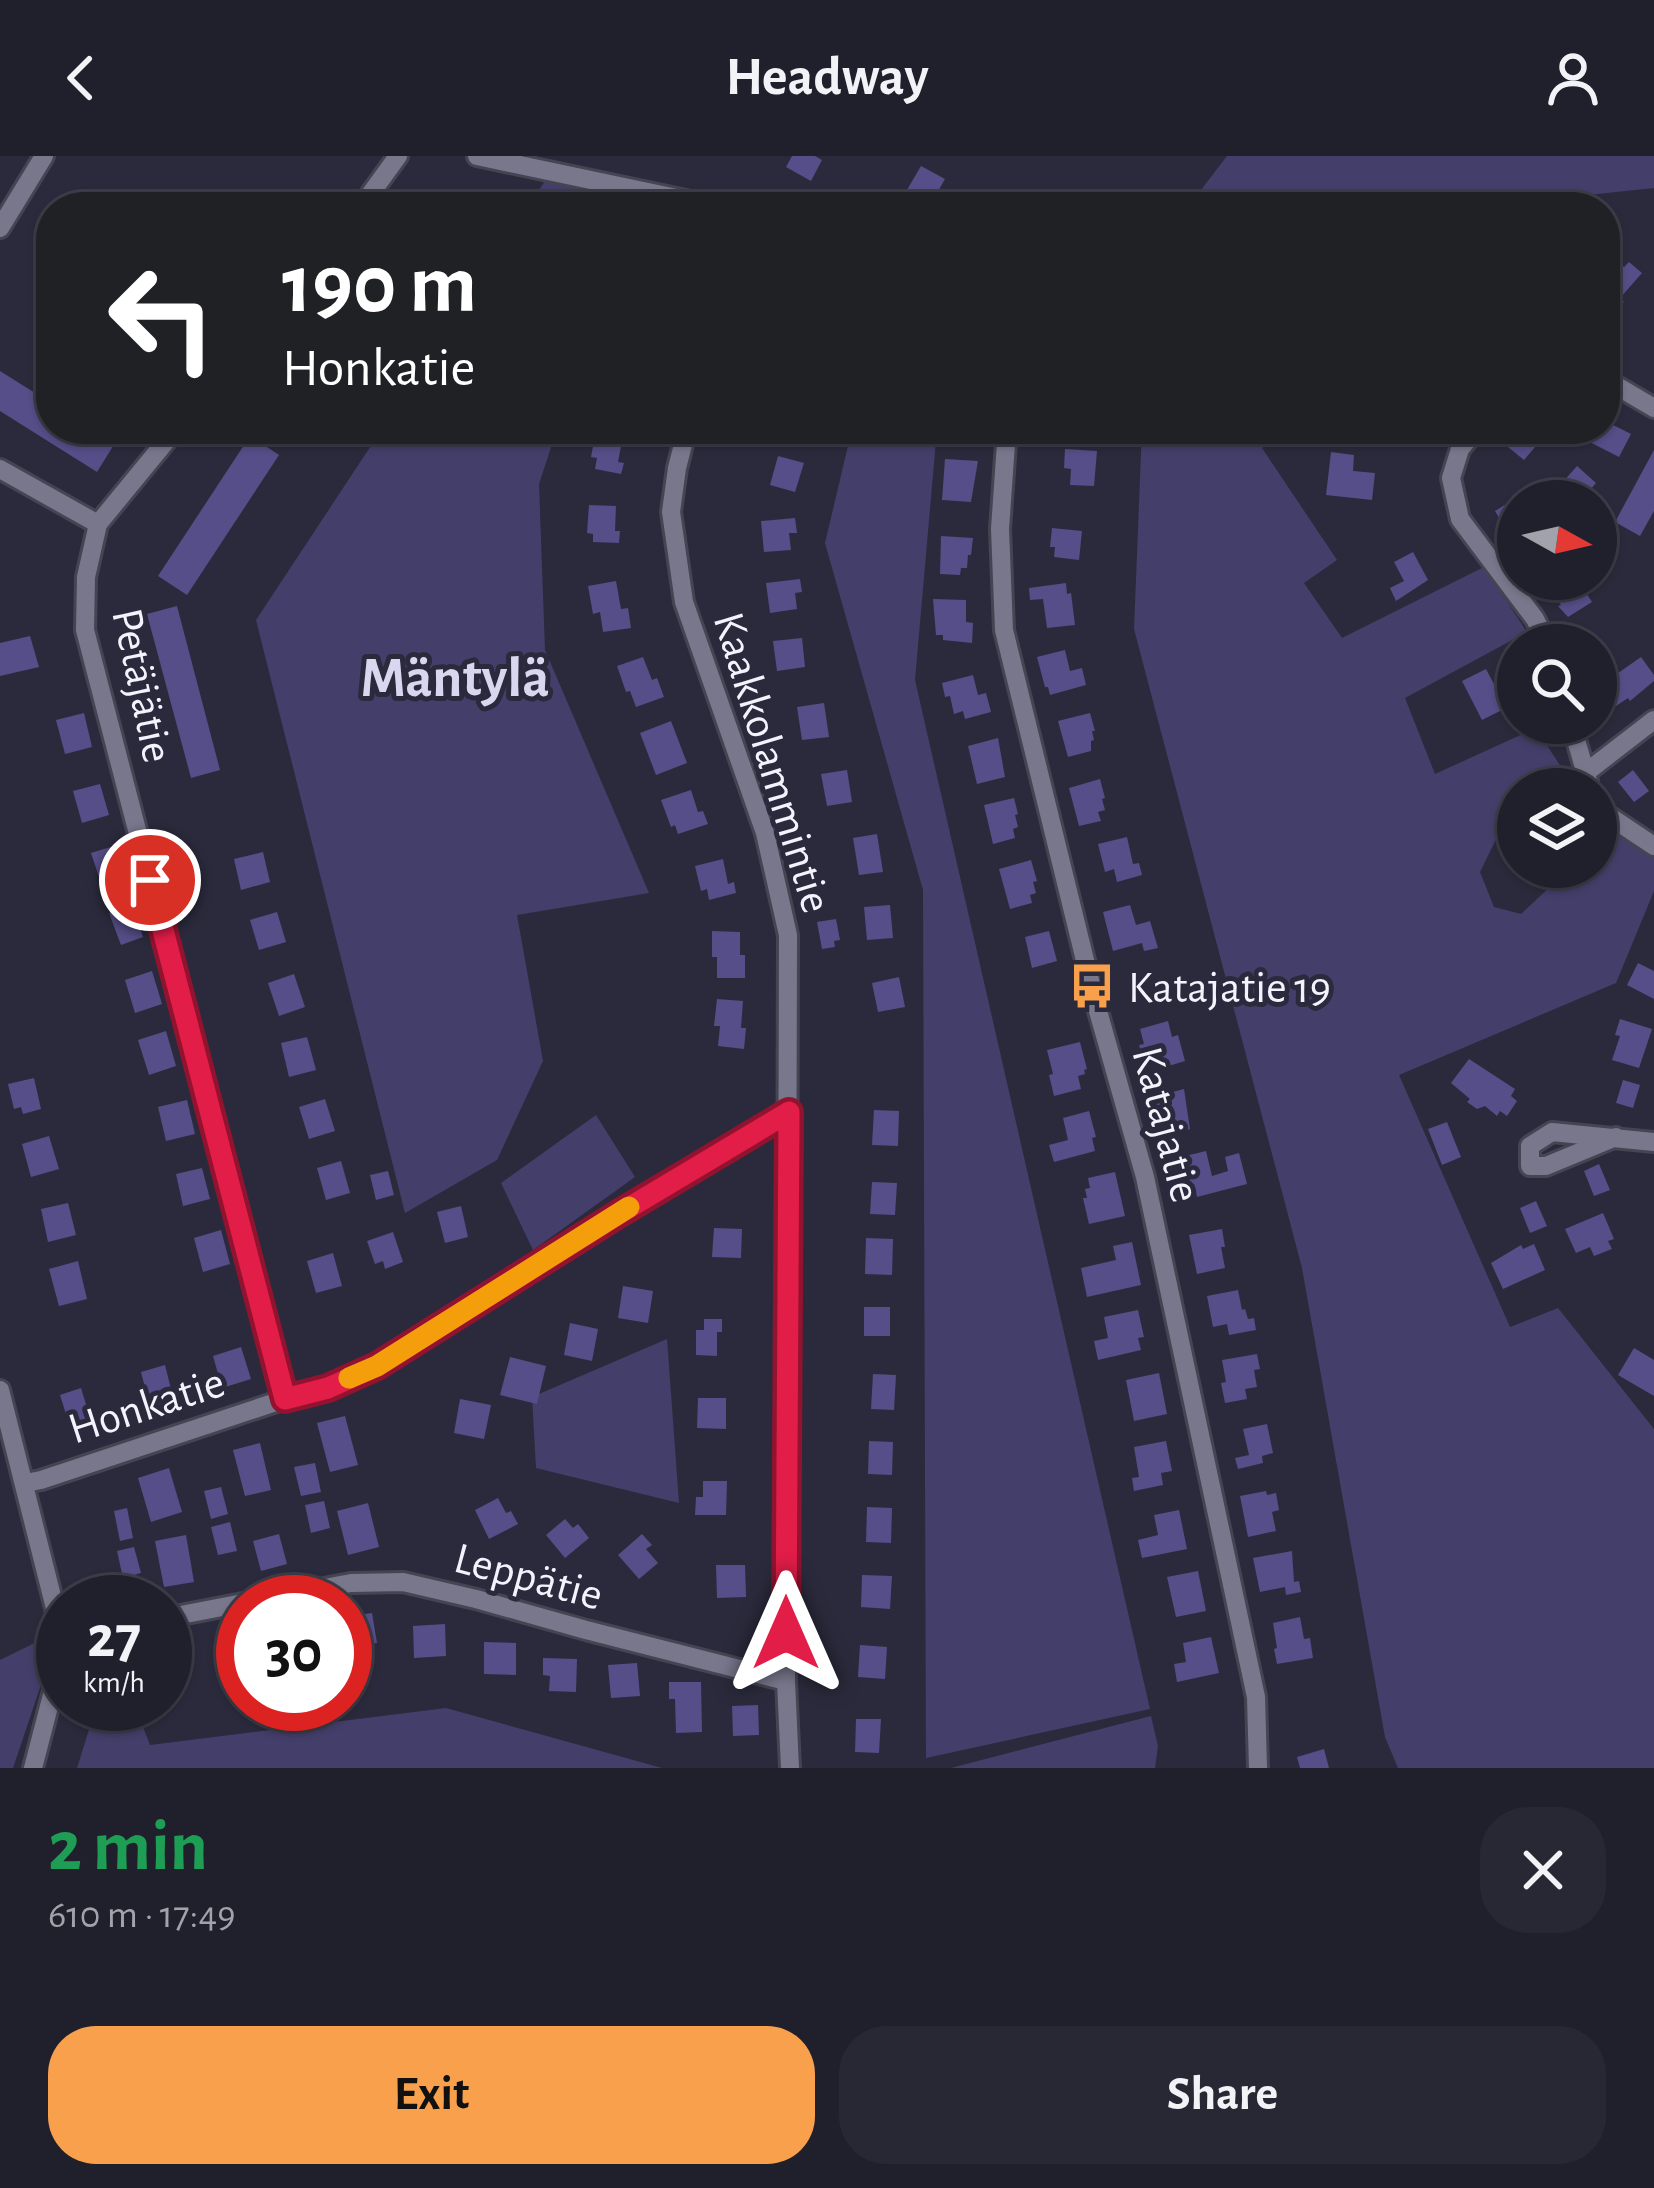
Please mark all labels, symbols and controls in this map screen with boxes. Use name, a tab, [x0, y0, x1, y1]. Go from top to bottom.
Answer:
icon: back	[48, 45, 114, 111]
icon: person	[1540, 45, 1606, 111]
text: Headway	[725, 51, 929, 105]
icon: left	[84, 240, 240, 396]
text: 190 m	[282, 244, 477, 328]
text: Honkatie	[282, 342, 475, 396]
north arrow	[1497, 480, 1617, 600]
map controls	[1497, 480, 1617, 888]
street label: Petäjätie	[103, 604, 180, 767]
street label: Kaakkolammintie	[705, 607, 839, 918]
button: search	[1497, 624, 1617, 744]
district label: Mäntylä	[360, 650, 550, 707]
button: layers	[1497, 768, 1617, 888]
pin	[99, 829, 201, 931]
icon: arrive	[117, 847, 183, 913]
bus stop icon: Katajatie 19	[1067, 961, 1117, 1011]
place label: Katajatie 19	[1128, 966, 1331, 1011]
street label: Katajatie	[1123, 1042, 1208, 1207]
street label: Honkatie	[63, 1360, 230, 1453]
street label: Leppätie	[449, 1536, 607, 1619]
position arrow	[723, 1570, 849, 1696]
speed limit sign: 30	[216, 1575, 372, 1731]
text: 27	[87, 1608, 141, 1668]
text: km/h	[83, 1668, 145, 1698]
button: close	[1480, 1807, 1606, 1933]
text: 2 min	[48, 1811, 208, 1883]
text: 610 m · 17:49	[48, 1896, 235, 1935]
button: Exit	[48, 2026, 815, 2164]
button: Share	[839, 2026, 1606, 2164]

